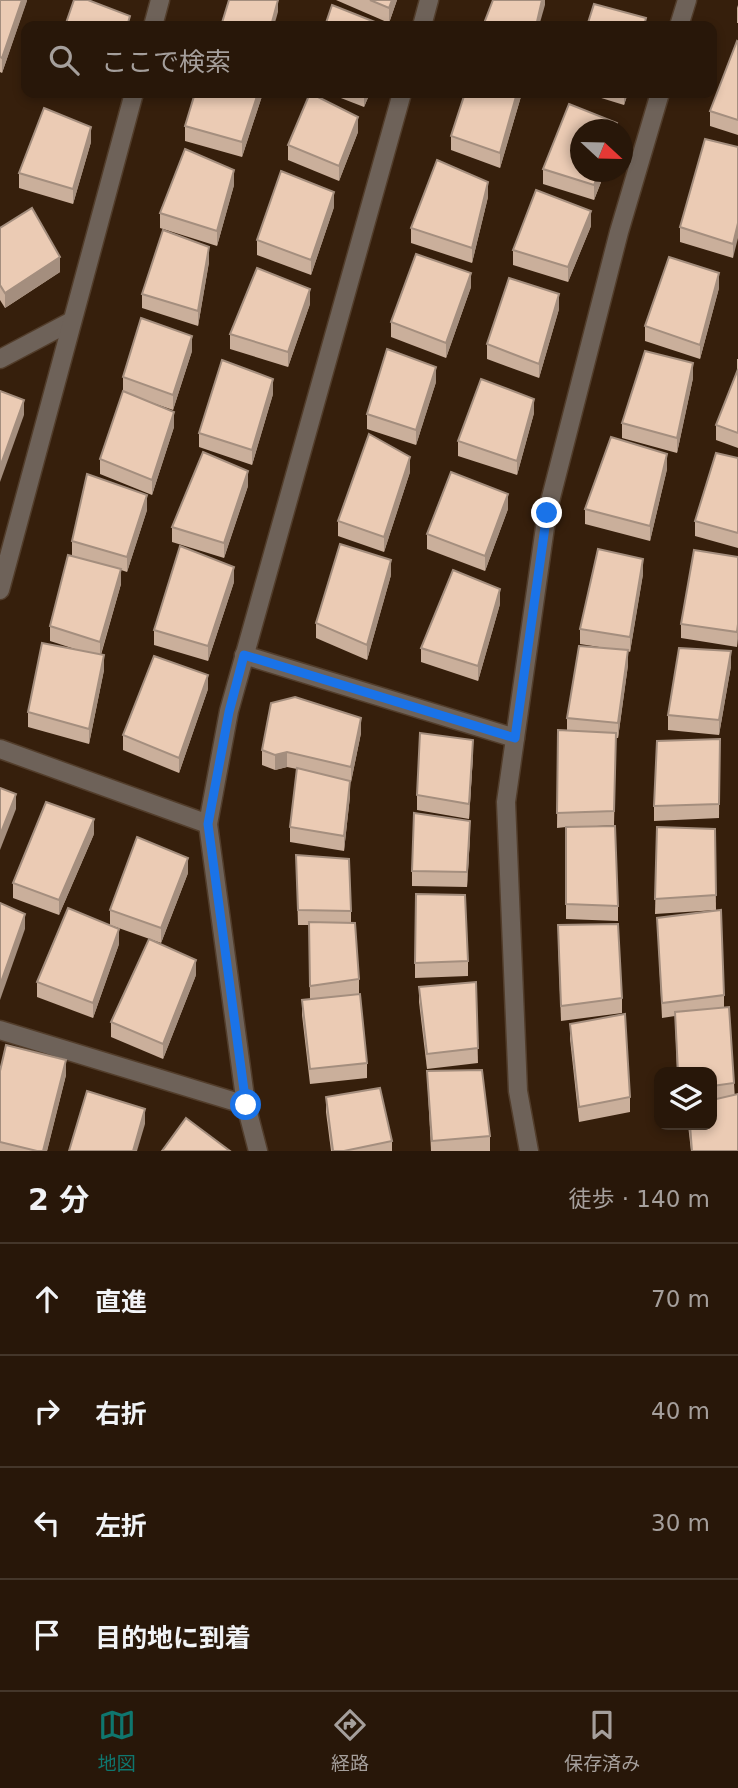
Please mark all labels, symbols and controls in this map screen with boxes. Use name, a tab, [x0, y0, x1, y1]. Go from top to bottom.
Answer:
search box	[21, 21, 717, 98]
icon: search	[45, 41, 83, 79]
text: ここで検索	[101, 47, 231, 77]
north arrow	[570, 119, 633, 182]
route end	[531, 497, 562, 528]
map controls	[654, 1067, 717, 1130]
button: layers	[654, 1067, 717, 1130]
route start	[230, 1089, 261, 1120]
text: 2 分	[28, 1182, 89, 1217]
text: 徒歩 · 140 m	[568, 1186, 710, 1212]
icon: ahead	[28, 1280, 66, 1318]
text: 70 m	[651, 1286, 710, 1312]
text: 直進	[95, 1287, 147, 1317]
icon: right	[28, 1392, 66, 1430]
text: 40 m	[651, 1398, 710, 1424]
text: 右折	[95, 1399, 147, 1429]
icon: left	[28, 1504, 66, 1542]
text: 30 m	[651, 1510, 710, 1536]
text: 左折	[95, 1511, 147, 1541]
icon: arrive	[28, 1616, 66, 1654]
text: 目的地に到着	[95, 1623, 251, 1653]
tab: 地図	[98, 1706, 136, 1775]
tab: 経路	[331, 1706, 369, 1775]
tab: 保存済み	[564, 1706, 640, 1775]

